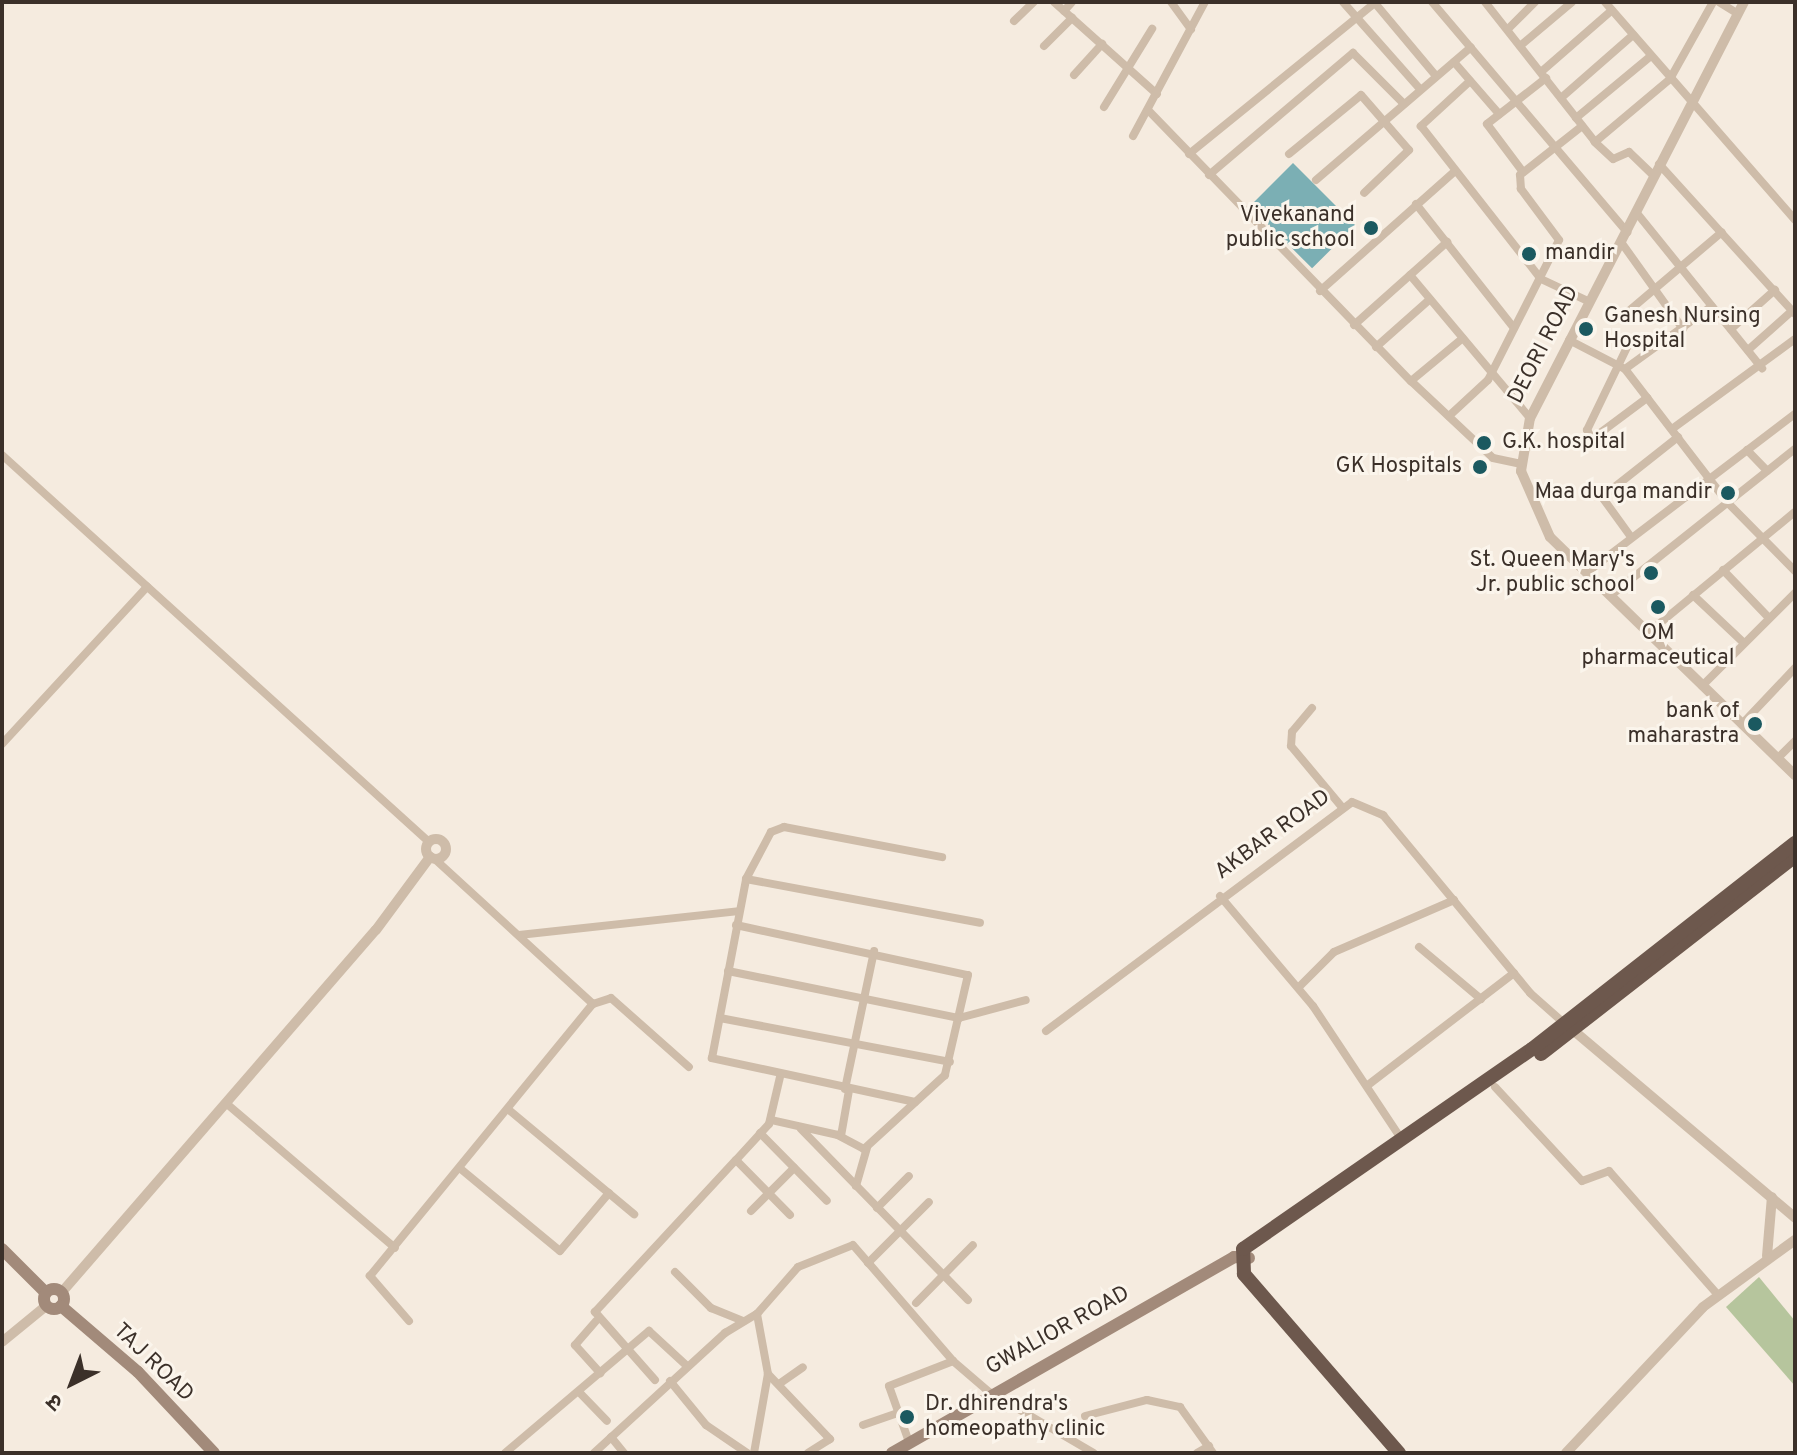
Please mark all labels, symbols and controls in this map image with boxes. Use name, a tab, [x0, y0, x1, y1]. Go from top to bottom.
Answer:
place label: Vivekanand public school	[1226, 202, 1355, 254]
marker: Vivekanand public school	[1362, 219, 1380, 237]
place label: mandir	[1545, 241, 1615, 267]
marker: mandir	[1520, 245, 1538, 263]
street label: DEORI ROAD	[1503, 282, 1585, 408]
place label: Ganesh Nursing Hospital	[1604, 303, 1761, 354]
marker: Ganesh Nursing Hospital	[1575, 318, 1597, 340]
place label: G.K. hospital	[1502, 430, 1625, 456]
marker: G.K. hospital	[1473, 432, 1495, 454]
place label: GK Hospitals	[1336, 454, 1462, 480]
marker: GK Hospitals	[1469, 456, 1491, 478]
place label: Maa durga mandir	[1535, 480, 1712, 506]
marker: Maa durga mandir	[1719, 484, 1737, 502]
place label: St. Queen Mary's Jr. public school	[1470, 547, 1635, 598]
marker: St. Queen Mary's Jr. public school	[1642, 564, 1660, 582]
marker: OM pharmaceutical	[1649, 598, 1667, 616]
place label: OM pharmaceutical	[1582, 620, 1734, 672]
place label: bank of maharastra	[1627, 698, 1739, 750]
marker: bank of maharastra	[1746, 715, 1764, 733]
street label: AKBAR ROAD	[1210, 784, 1336, 886]
street label: GWALIOR ROAD	[981, 1281, 1135, 1381]
street label: TAJ ROAD	[107, 1318, 199, 1408]
north arrow	[32, 1343, 112, 1423]
text: उ	[42, 1387, 69, 1416]
place label: Dr. dhirendra's homeopathy clinic	[925, 1391, 1106, 1442]
marker: Dr. dhirendra's homeopathy clinic	[896, 1406, 918, 1428]

